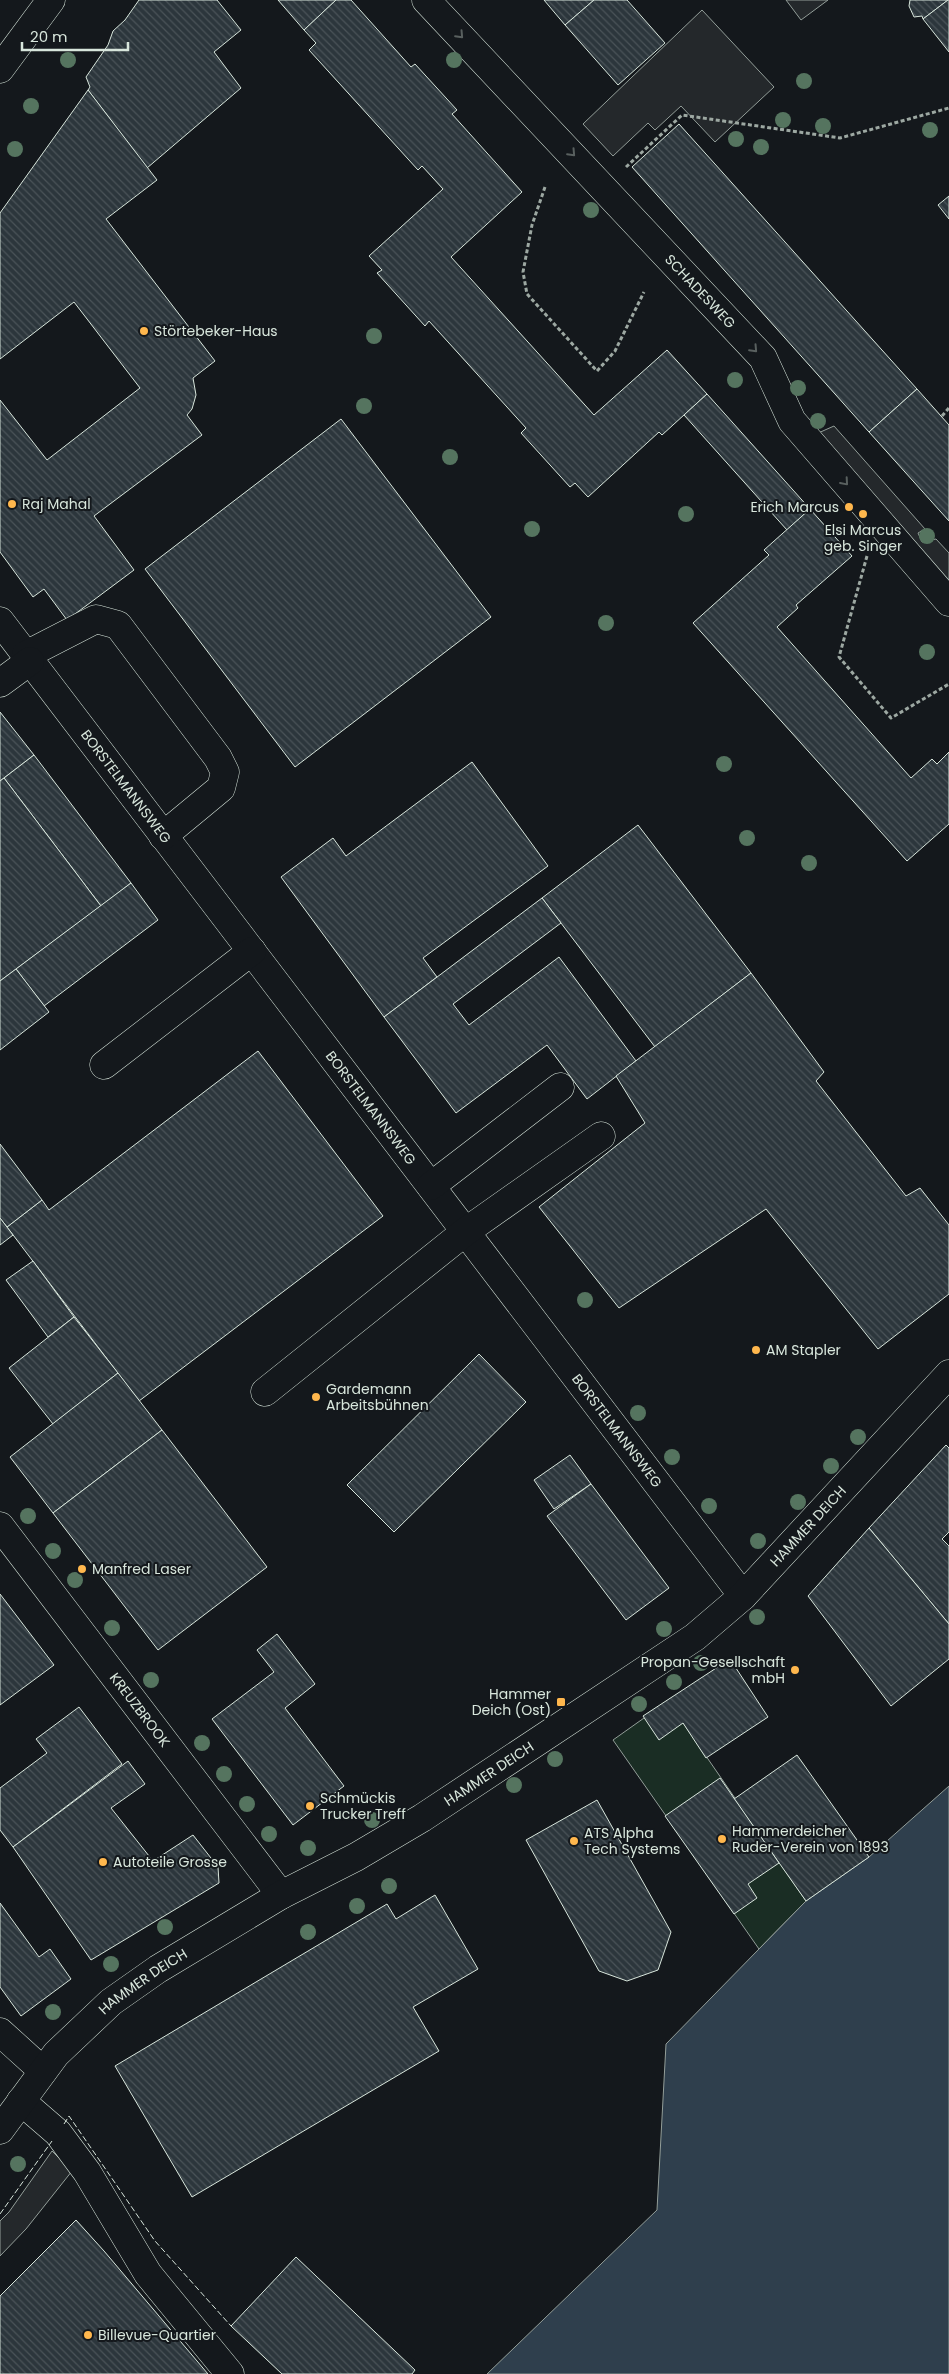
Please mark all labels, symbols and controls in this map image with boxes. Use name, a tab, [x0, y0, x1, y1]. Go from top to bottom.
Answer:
scale bar	[22, 20, 129, 52]
text: 20 m	[30, 26, 68, 47]
one-way arrow	[454, 30, 463, 39]
one-way arrow	[566, 148, 575, 157]
street label: SCHADESWEG	[660, 250, 740, 333]
place label: Störtebeker-Haus	[154, 321, 278, 341]
marker: Störtebeker-Haus	[138, 325, 150, 337]
one-way arrow	[748, 343, 757, 352]
one-way arrow	[839, 476, 848, 485]
place label: Raj Mahal	[22, 494, 91, 514]
place label: Erich Marcus	[750, 497, 839, 517]
marker: Raj Mahal	[6, 498, 18, 510]
marker: Erich Marcus	[843, 501, 855, 513]
marker: Elsi Marcus geb. Singer	[857, 508, 869, 520]
place label: Elsi Marcus geb. Singer	[824, 520, 902, 556]
street label: BORSTELMANNSWEG	[76, 725, 176, 848]
street label: BORSTELMANNSWEG	[321, 1047, 421, 1169]
place label: AM Stapler	[766, 1340, 841, 1360]
marker: AM Stapler	[750, 1344, 762, 1356]
street label: BORSTELMANNSWEG	[567, 1370, 667, 1492]
place label: Gardemann Arbeitsbühnen	[326, 1379, 429, 1415]
marker: Gardemann Arbeitsbühnen	[310, 1391, 322, 1403]
street label: HAMMER DEICH	[765, 1481, 851, 1571]
place label: Manfred Laser	[92, 1559, 191, 1579]
marker: Manfred Laser	[76, 1563, 88, 1575]
place label: Propan-Gesellschaft mbH	[641, 1652, 785, 1688]
marker: Propan-Gesellschaft mbH	[789, 1664, 801, 1676]
street label: KREUZBROOK	[105, 1668, 175, 1752]
place label: Hammer Deich (Ost)	[472, 1684, 551, 1720]
marker: Hammer Deich (Ost)	[555, 1696, 567, 1708]
street label: HAMMER DEICH	[440, 1737, 538, 1811]
place label: Schmückis Trucker Treff	[320, 1788, 406, 1824]
marker: Schmückis Trucker Treff	[304, 1800, 316, 1812]
place label: Hammerdeicher Ruder-Verein von 1893	[732, 1821, 889, 1857]
place label: ATS Alpha Tech Systems	[584, 1823, 680, 1859]
marker: Hammerdeicher Ruder-Verein von 1893	[716, 1833, 728, 1845]
marker: ATS Alpha Tech Systems	[568, 1835, 580, 1847]
place label: Autoteile Grosse	[113, 1852, 227, 1872]
marker: Autoteile Grosse	[97, 1856, 109, 1868]
street label: HAMMER DEICH	[94, 1944, 191, 2019]
place label: Billevue-Quartier	[98, 2325, 216, 2345]
marker: Billevue-Quartier	[82, 2329, 94, 2341]

